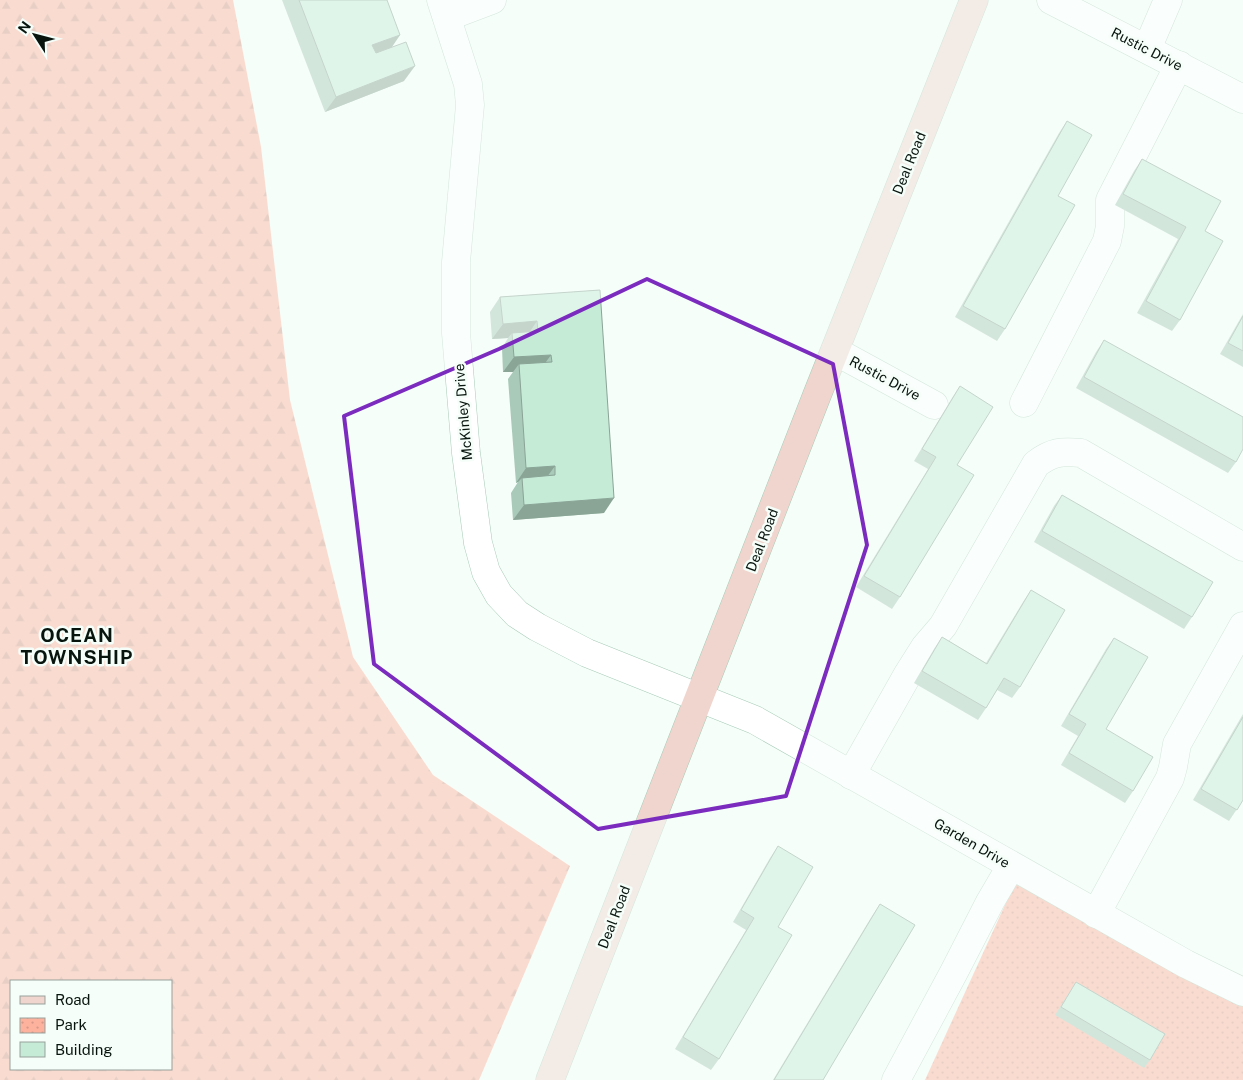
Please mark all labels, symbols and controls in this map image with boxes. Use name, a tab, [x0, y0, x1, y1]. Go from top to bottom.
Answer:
north arrow	[10, 10, 60, 60]
text: N	[15, 18, 34, 36]
street label: Rustic Drive	[1109, 24, 1185, 74]
street label: Deal Road	[889, 129, 929, 197]
street label: Rustic Drive	[847, 353, 923, 403]
street label: McKinley Drive	[451, 363, 475, 461]
street label: Deal Road	[743, 506, 781, 574]
district label: OCEAN TOWNSHIP	[21, 624, 133, 668]
street label: Garden Drive	[931, 815, 1013, 871]
street label: Deal Road	[595, 883, 633, 951]
legend	[10, 980, 172, 1070]
text: Road	[55, 991, 91, 1008]
text: Park	[55, 1016, 87, 1033]
text: Building	[55, 1041, 113, 1058]

